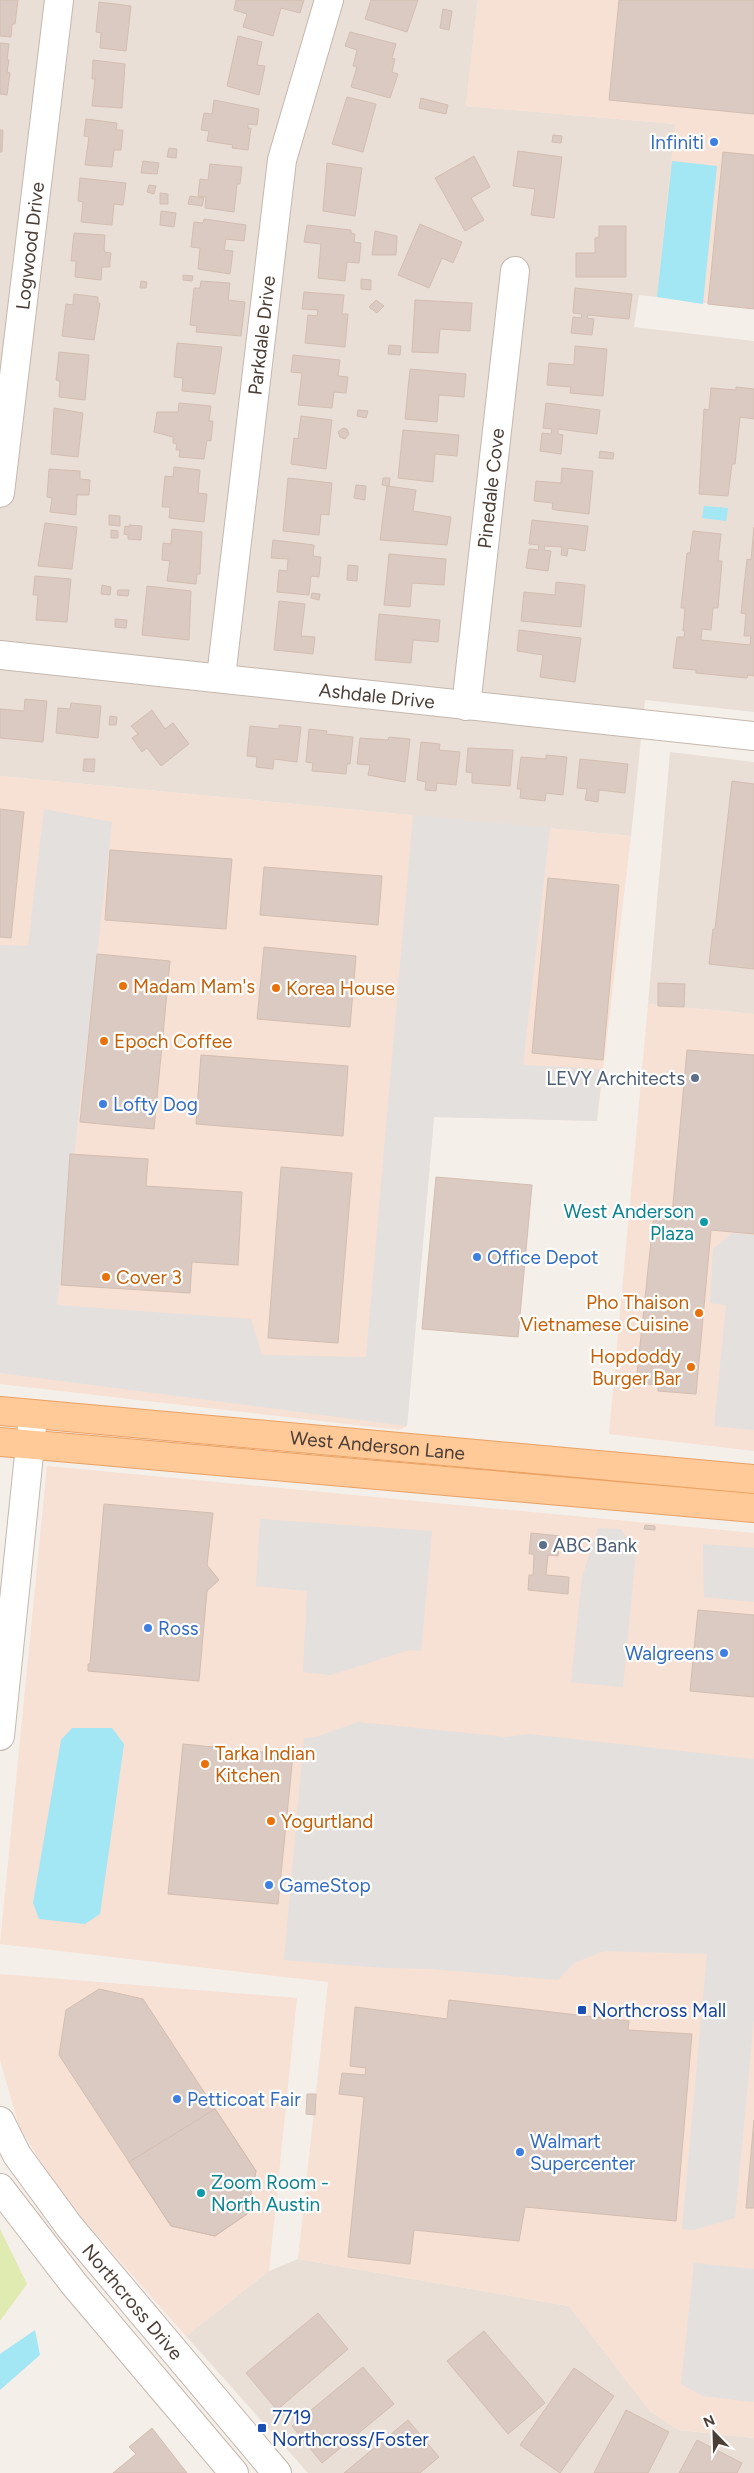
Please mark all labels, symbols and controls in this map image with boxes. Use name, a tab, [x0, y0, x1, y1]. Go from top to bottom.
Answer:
place label: Infiniti	[650, 131, 704, 154]
marker: Infiniti	[708, 136, 720, 148]
street label: Logwood Drive	[11, 181, 49, 311]
street label: Parkdale Drive	[243, 274, 280, 396]
street label: Pinedale Cove	[472, 427, 509, 550]
street label: Ashdale Drive	[318, 678, 436, 713]
place label: Madam Mam's	[133, 975, 255, 998]
place label: Korea House	[286, 977, 395, 1000]
marker: Madam Mam's	[117, 980, 129, 992]
marker: Korea House	[270, 982, 282, 994]
place label: Epoch Coffee	[114, 1030, 233, 1053]
marker: Epoch Coffee	[98, 1035, 110, 1047]
place label: LEVY Architects	[546, 1067, 685, 1090]
marker: LEVY Architects	[689, 1072, 701, 1084]
place label: Lofty Dog	[113, 1093, 198, 1116]
marker: Lofty Dog	[97, 1098, 109, 1110]
place label: West Anderson Plaza	[564, 1200, 694, 1245]
marker: West Anderson Plaza	[698, 1216, 710, 1228]
place label: Office Depot	[487, 1246, 598, 1269]
marker: Office Depot	[471, 1251, 483, 1263]
place label: Cover 3	[116, 1266, 182, 1289]
marker: Cover 3	[100, 1271, 112, 1283]
place label: Pho Thaison Vietnamese Cuisine	[520, 1291, 689, 1336]
marker: Pho Thaison Vietnamese Cuisine	[693, 1307, 705, 1319]
place label: Hopdoddy Burger Bar	[590, 1345, 682, 1390]
marker: Hopdoddy Burger Bar	[685, 1361, 697, 1373]
street label: West Anderson Lane	[289, 1426, 466, 1464]
place label: ABC Bank	[553, 1534, 638, 1557]
marker: ABC Bank	[537, 1539, 549, 1551]
place label: Ross	[158, 1617, 199, 1640]
marker: Ross	[142, 1622, 154, 1634]
place label: Walgreens	[625, 1642, 714, 1665]
marker: Walgreens	[718, 1647, 730, 1659]
place label: Tarka Indian Kitchen	[215, 1742, 315, 1787]
marker: Tarka Indian Kitchen	[199, 1758, 211, 1770]
place label: Yogurtland	[281, 1810, 373, 1833]
marker: Yogurtland	[265, 1815, 277, 1827]
place label: GameStop	[279, 1874, 371, 1897]
marker: GameStop	[263, 1879, 275, 1891]
place label: Northcross Mall	[592, 1999, 726, 2022]
marker: Northcross Mall	[576, 2004, 588, 2016]
place label: Petticoat Fair	[187, 2088, 301, 2111]
marker: Petticoat Fair	[171, 2093, 183, 2105]
place label: Walmart Supercenter	[530, 2130, 636, 2175]
marker: Walmart Supercenter	[514, 2146, 526, 2158]
place label: Zoom Room - North Austin	[211, 2171, 329, 2216]
marker: Zoom Room - North Austin	[195, 2187, 207, 2199]
street label: Northcross Drive	[78, 2239, 188, 2364]
place label: 7719 Northcross/Foster	[272, 2406, 429, 2451]
north arrow	[689, 2408, 739, 2458]
text: N	[701, 2412, 717, 2431]
marker: 7719 Northcross/Foster	[256, 2422, 268, 2434]

